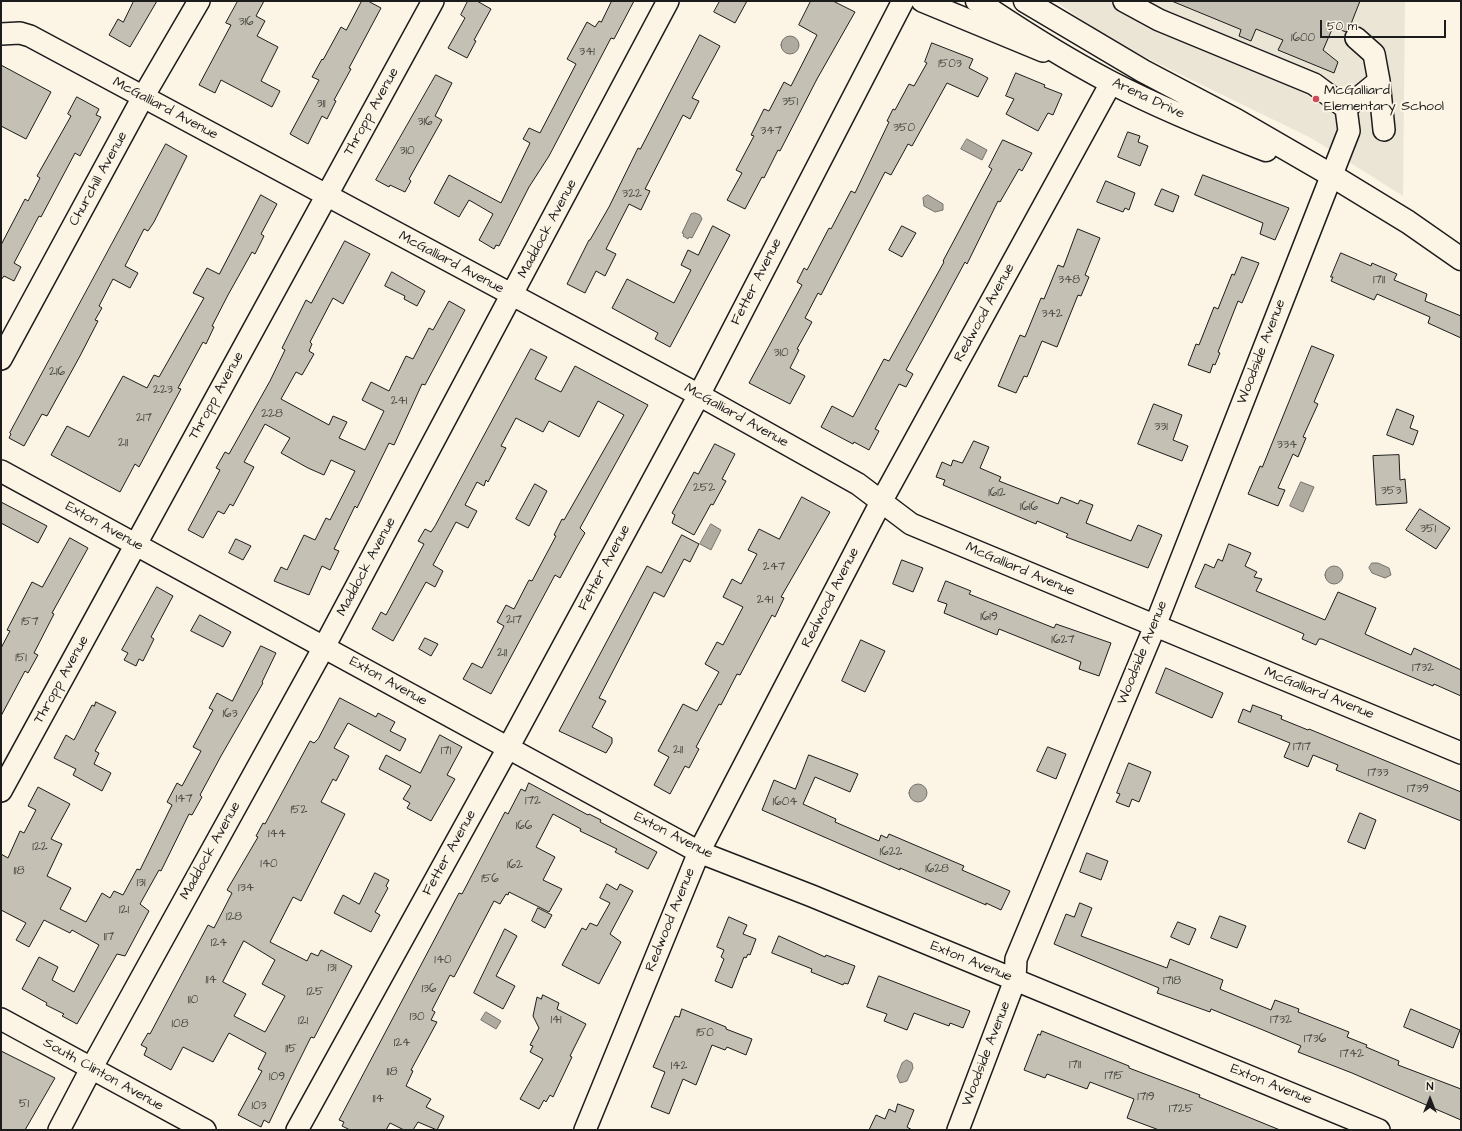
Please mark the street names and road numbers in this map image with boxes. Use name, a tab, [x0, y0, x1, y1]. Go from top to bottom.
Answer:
street label: Thropp Avenue	[341, 65, 403, 159]
street label: McGalliard Avenue	[109, 74, 221, 144]
street label: Arena Drive	[1109, 75, 1187, 123]
street label: Churchill Avenue	[66, 129, 132, 229]
street label: Maddock Avenue	[515, 177, 581, 281]
street label: McGalliard Avenue	[395, 228, 507, 298]
street label: Fetter Avenue	[728, 236, 786, 328]
street label: Redwood Avenue	[951, 261, 1019, 365]
street label: Woodside Avenue	[1234, 297, 1290, 407]
street label: Thropp Avenue	[186, 349, 248, 443]
street label: McGalliard Avenue	[681, 380, 791, 452]
street label: Exton Avenue	[62, 499, 146, 555]
street label: Maddock Avenue	[334, 515, 400, 619]
street label: Fetter Avenue	[575, 522, 635, 614]
street label: McGalliard Avenue	[963, 539, 1077, 601]
street label: Redwood Avenue	[799, 545, 863, 651]
street label: Woodside Avenue	[1114, 598, 1172, 708]
street label: Thropp Avenue	[31, 633, 93, 727]
street label: Exton Avenue	[346, 654, 430, 710]
street label: McGalliard Avenue	[1262, 664, 1376, 724]
street label: Maddock Avenue	[177, 799, 245, 903]
street label: Fetter Avenue	[420, 807, 480, 899]
street label: Exton Avenue	[631, 809, 715, 863]
street label: Redwood Avenue	[643, 866, 699, 974]
street label: Exton Avenue	[928, 938, 1014, 986]
street label: Woodside Avenue	[959, 999, 1015, 1109]
street label: South Clinton Avenue	[40, 1035, 166, 1115]
street label: Exton Avenue	[1228, 1061, 1314, 1109]

